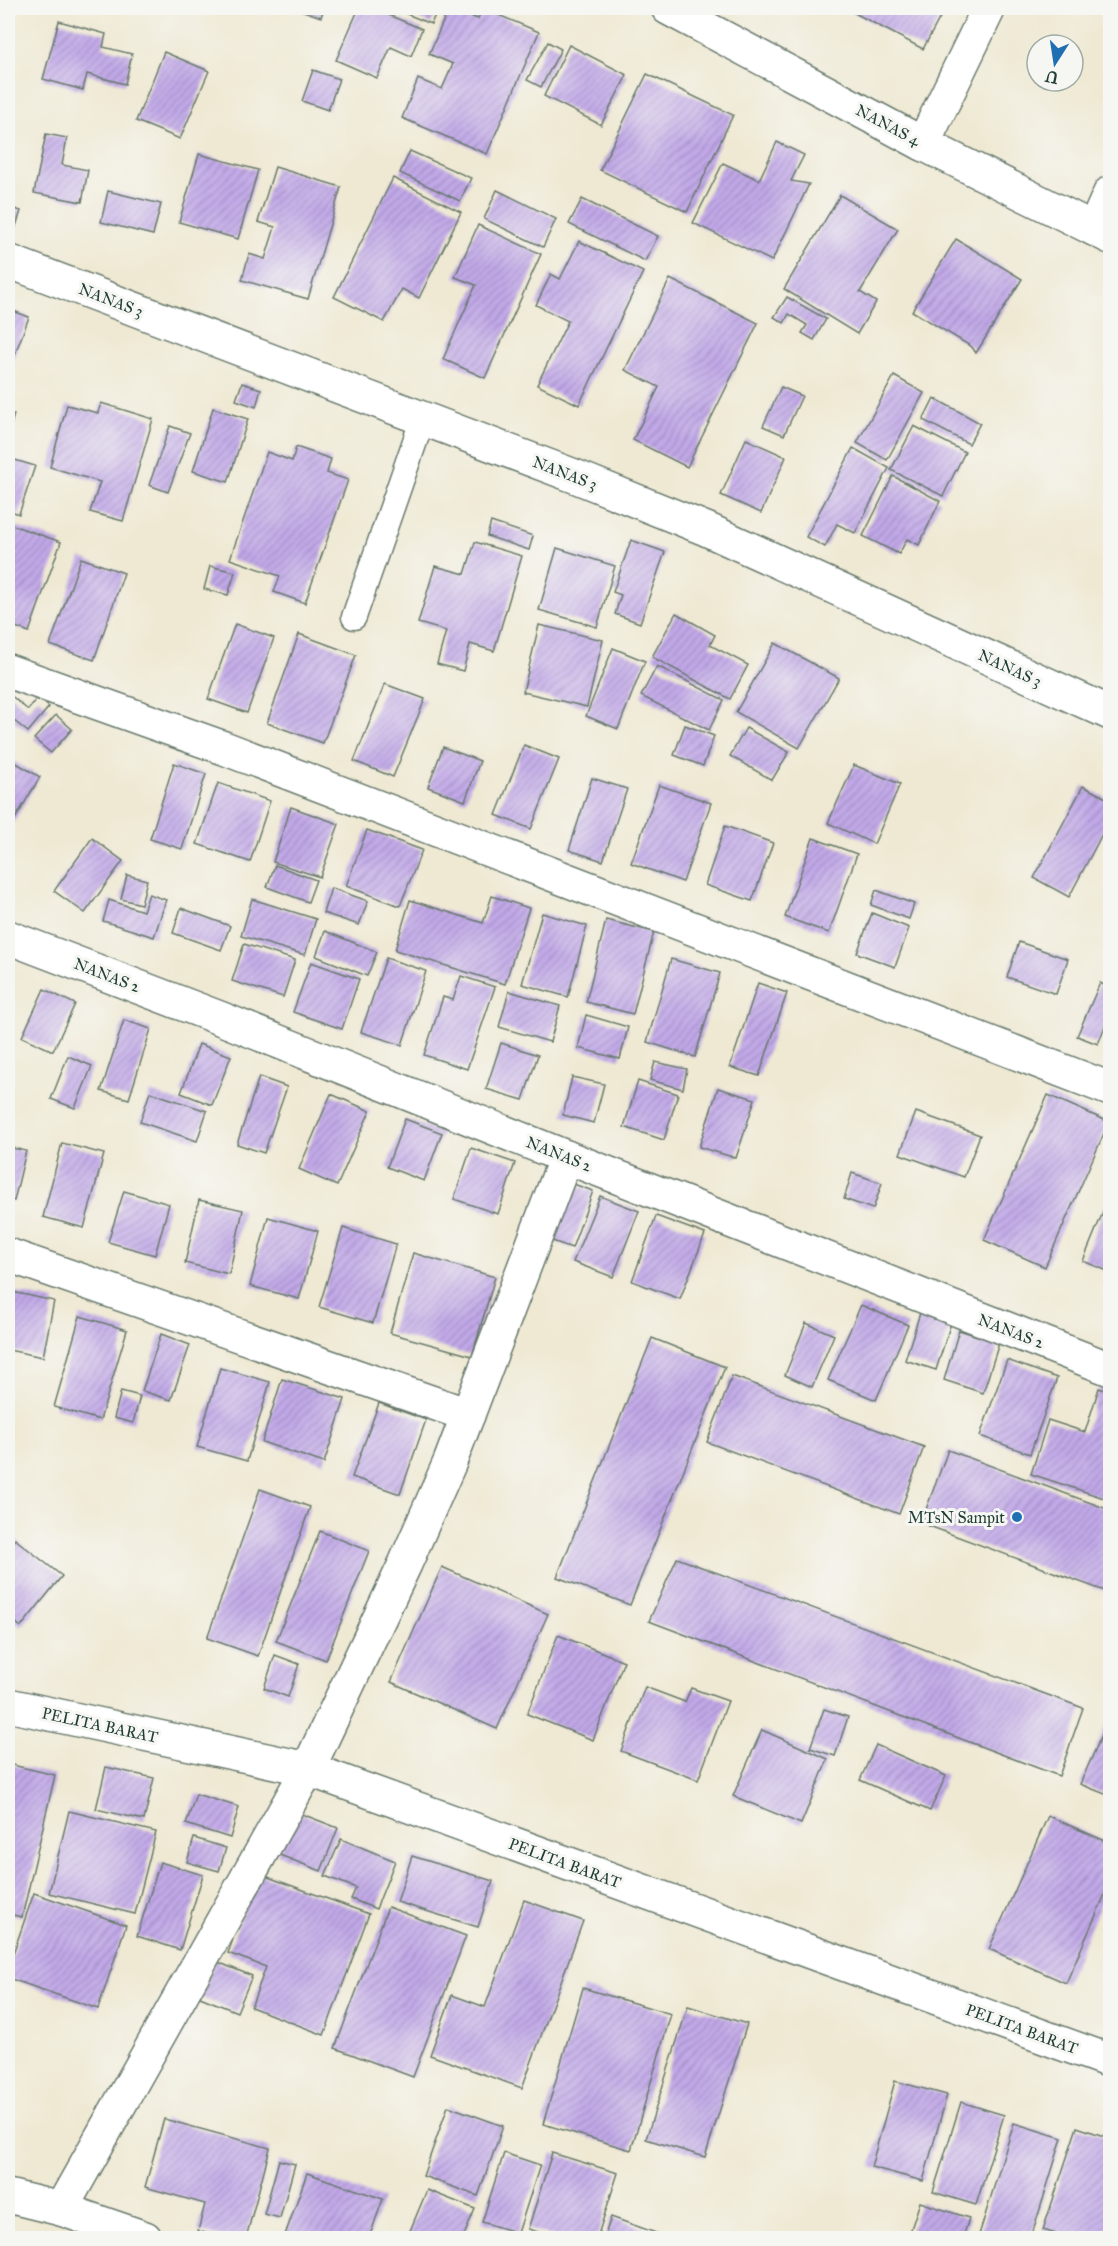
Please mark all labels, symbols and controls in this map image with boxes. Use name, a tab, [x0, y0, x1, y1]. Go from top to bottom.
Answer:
north arrow	[1025, 33, 1085, 93]
text: U	[1043, 67, 1060, 88]
street label: NANAS 4	[853, 100, 924, 150]
street label: NANAS 3	[76, 279, 146, 321]
street label: NANAS 3	[530, 452, 600, 494]
street label: NANAS 3	[975, 645, 1045, 691]
street label: NANAS 2	[71, 954, 143, 996]
street label: NANAS 2	[523, 1132, 595, 1176]
street label: NANAS 2	[975, 1310, 1047, 1352]
place label: MTsN Sampit	[908, 1508, 1005, 1527]
marker: MTsN Sampit	[1010, 1510, 1024, 1524]
street label: PELITA BARAT	[40, 1703, 160, 1747]
street label: PELITA BARAT	[506, 1834, 624, 1892]
street label: PELITA BARAT	[963, 2000, 1081, 2058]

